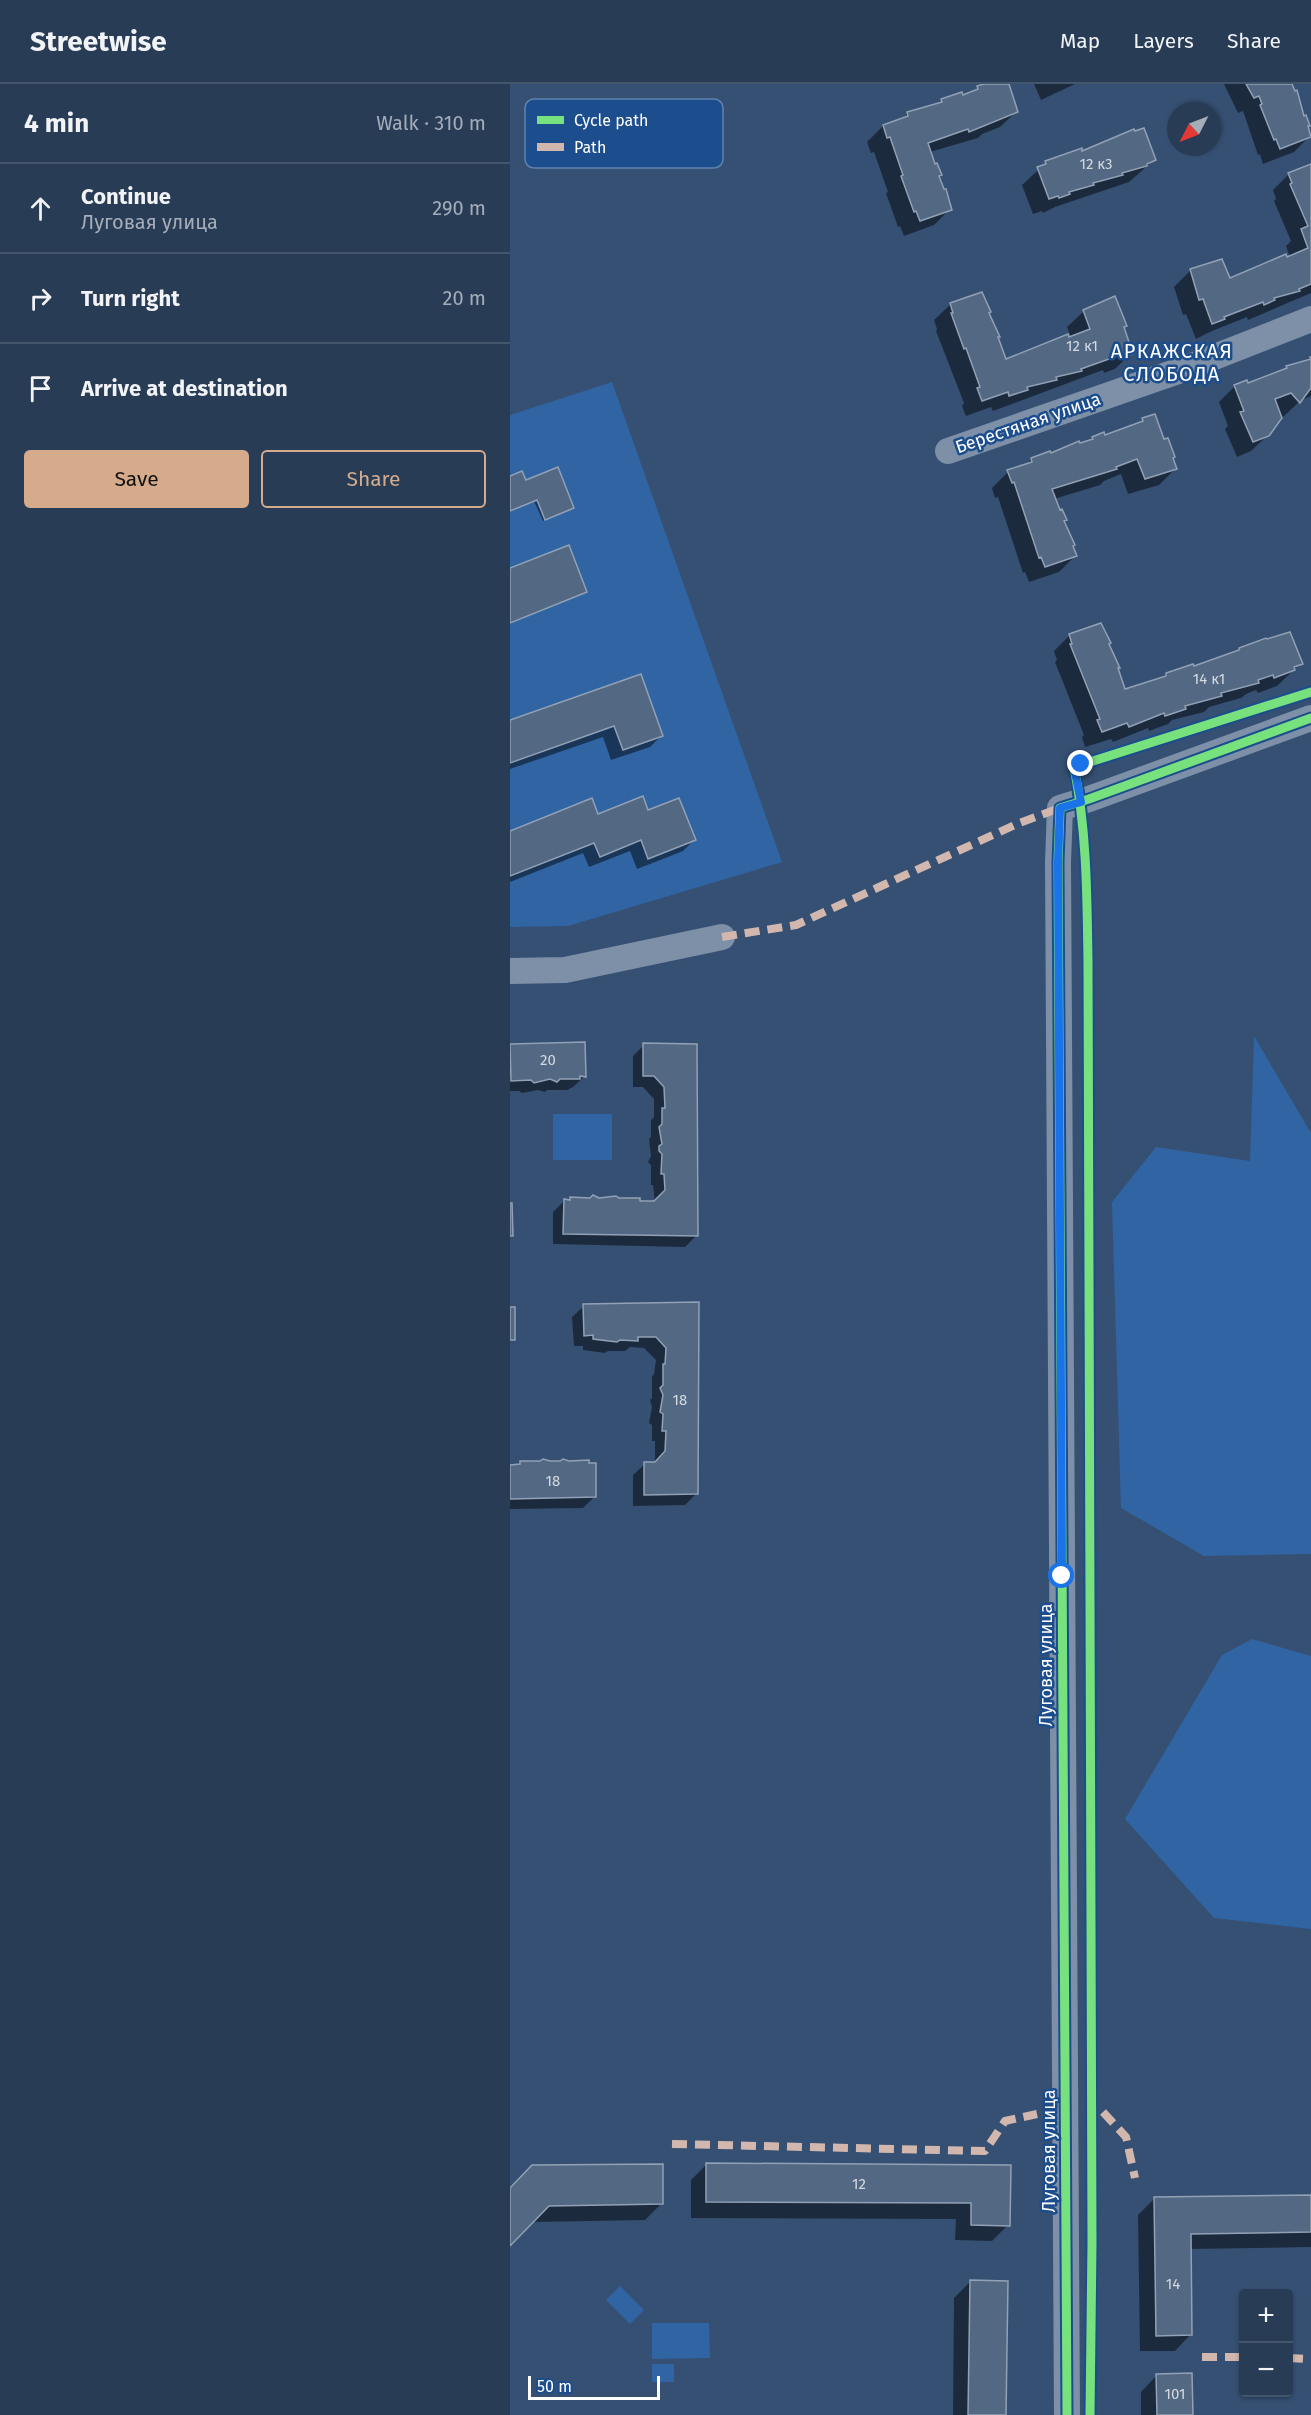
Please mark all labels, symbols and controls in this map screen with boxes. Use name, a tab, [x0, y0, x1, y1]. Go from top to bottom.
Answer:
text: Streetwise	[30, 25, 167, 58]
text: Map	[1060, 28, 1100, 54]
text: Layers	[1133, 28, 1194, 54]
text: Share	[1227, 28, 1281, 54]
legend	[525, 99, 723, 168]
north arrow	[1167, 102, 1221, 156]
text: 4 min	[24, 108, 89, 139]
text: Walk · 310 m	[376, 111, 486, 135]
text: Cycle path	[574, 111, 648, 130]
text: Path	[574, 138, 606, 157]
house number: 12 к3	[1079, 155, 1113, 173]
text: Continue	[81, 183, 171, 210]
icon: ahead	[24, 192, 57, 225]
text: 290 m	[432, 196, 486, 220]
text: Луговая улица	[81, 210, 218, 234]
icon: right	[24, 282, 57, 315]
text: Turn right	[81, 285, 180, 312]
text: 20 m	[443, 286, 486, 310]
house number: 12 к1	[1066, 337, 1098, 355]
district label: АРКАЖСКАЯ СЛОБОДА	[1111, 339, 1233, 386]
icon: arrive	[24, 372, 57, 405]
text: Arrive at destination	[81, 375, 288, 402]
street label: Берестяная улица	[952, 388, 1104, 458]
button: Save	[24, 450, 249, 508]
button: Share	[261, 450, 486, 508]
house number: 14 к1	[1193, 670, 1225, 688]
route end	[1067, 750, 1093, 776]
house number: 20	[540, 1051, 556, 1069]
house number: 18	[673, 1391, 687, 1409]
house number: 18	[546, 1472, 560, 1490]
route start	[1048, 1562, 1074, 1588]
street label: Луговая улица	[1035, 1603, 1057, 1727]
street label: Луговая улица	[1038, 2089, 1060, 2213]
house number: 12	[852, 2175, 866, 2193]
house number: 14	[1166, 2275, 1180, 2293]
map controls	[1239, 2289, 1293, 2397]
button: +	[1239, 2289, 1293, 2343]
button: −	[1239, 2343, 1293, 2397]
scale bar	[528, 2373, 660, 2400]
text: 50 m	[537, 2377, 572, 2396]
house number: 101	[1165, 2385, 1186, 2403]

